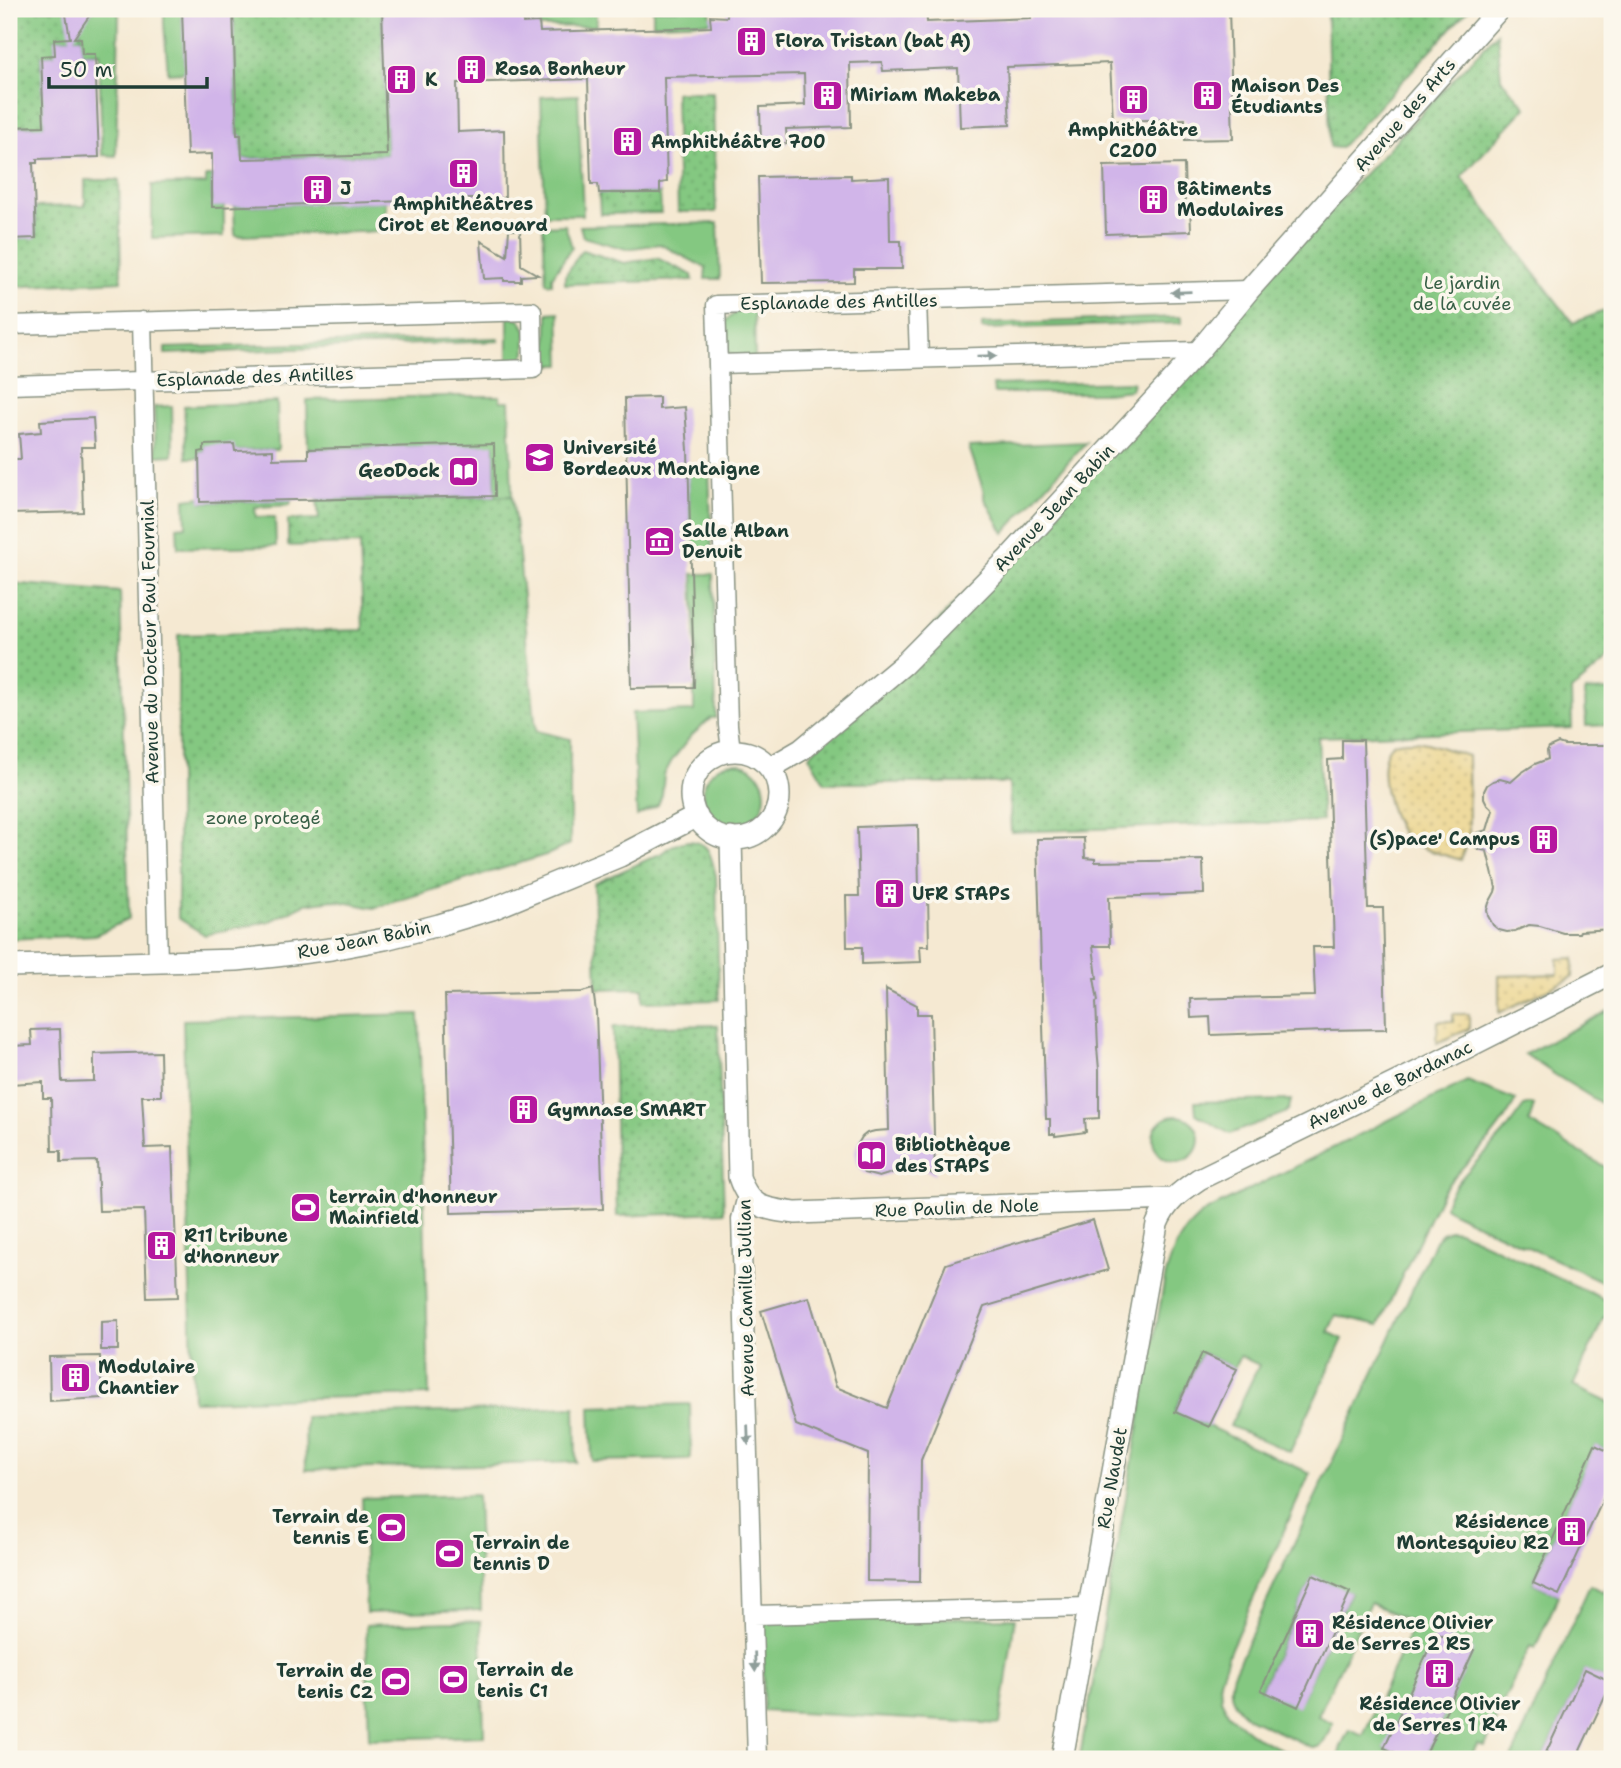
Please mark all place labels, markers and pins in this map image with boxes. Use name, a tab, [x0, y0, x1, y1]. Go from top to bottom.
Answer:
building icon: Flora Tristan (bat A)	[735, 24, 769, 58]
place label: Flora Tristan (bat A)	[775, 29, 971, 53]
building icon: Rosa Bonheur	[455, 52, 489, 86]
place label: Rosa Bonheur	[495, 57, 626, 81]
building icon: K	[385, 63, 419, 97]
place label: K	[425, 68, 438, 92]
place label: Maison Des Étudiants	[1231, 74, 1339, 119]
building icon: Miriam Makeba	[810, 78, 844, 112]
building icon: Maison Des Étudiants	[1191, 79, 1225, 113]
place label: Miriam Makeba	[850, 83, 1001, 107]
building icon: Amphithéâtre C200	[1116, 83, 1150, 117]
place label: Amphithéâtre C200	[1068, 118, 1199, 163]
building icon: Amphithéâtre 700	[611, 125, 645, 159]
place label: Amphithéâtre 700	[651, 130, 826, 154]
building icon: Amphithéâtres Cirot et Renouard	[446, 157, 480, 191]
building icon: J	[300, 172, 334, 206]
place label: J	[340, 177, 351, 201]
place label: Bâtiments Modulaires	[1177, 177, 1284, 222]
building icon: Bâtiments Modulaires	[1137, 182, 1171, 216]
place label: Amphithéâtres Cirot et Renouard	[378, 192, 548, 237]
place label: Université Bordeaux Montaigne	[563, 436, 761, 481]
school or university icon: Université Bordeaux Montaigne	[523, 441, 557, 475]
library icon: GeoDock	[446, 454, 480, 488]
place label: GeoDock	[358, 459, 440, 483]
place label: Salle Alban Denuit	[682, 519, 789, 564]
museum icon: Salle Alban Denuit	[642, 524, 676, 558]
building icon: (S)pace' Campus	[1526, 822, 1560, 856]
place label: (S)pace' Campus	[1369, 827, 1520, 851]
building icon: UFR STAPS	[872, 877, 906, 911]
place label: UFR STAPS	[912, 882, 1010, 906]
building icon: Gymnase SMART	[507, 1093, 541, 1127]
place label: Gymnase SMART	[547, 1098, 706, 1122]
place label: Bibliothèque des STAPS	[895, 1133, 1011, 1178]
library icon: Bibliothèque des STAPS	[855, 1138, 889, 1172]
place label: terrain d'honneur Mainfield	[329, 1185, 498, 1230]
sports icon: terrain d'honneur Mainfield	[289, 1190, 323, 1224]
place label: R11 tribune d'honneur	[184, 1224, 288, 1269]
building icon: R11 tribune d'honneur	[144, 1229, 178, 1263]
place label: Modulaire Chantier	[98, 1355, 195, 1400]
building icon: Modulaire Chantier	[58, 1360, 92, 1394]
place label: Terrain de tennis E	[272, 1505, 369, 1550]
sports icon: Terrain de tennis E	[375, 1510, 409, 1544]
place label: Résidence Montesquieu R2	[1396, 1510, 1549, 1555]
building icon: Résidence Montesquieu R2	[1555, 1515, 1589, 1549]
place label: Terrain de tennis D	[473, 1531, 570, 1576]
sports icon: Terrain de tennis D	[433, 1536, 467, 1570]
place label: Résidence Olivier de Serres 2 R5	[1332, 1611, 1494, 1656]
building icon: Résidence Olivier de Serres 2 R5	[1292, 1616, 1326, 1650]
building icon: Résidence Olivier de Serres 1 R4	[1423, 1657, 1457, 1691]
place label: Terrain de tenis C1	[477, 1658, 574, 1703]
place label: Terrain de tenis C2	[276, 1659, 373, 1704]
sports icon: Terrain de tenis C1	[437, 1663, 471, 1697]
sports icon: Terrain de tenis C2	[379, 1664, 413, 1698]
place label: Résidence Olivier de Serres 1 R4	[1359, 1692, 1521, 1737]

